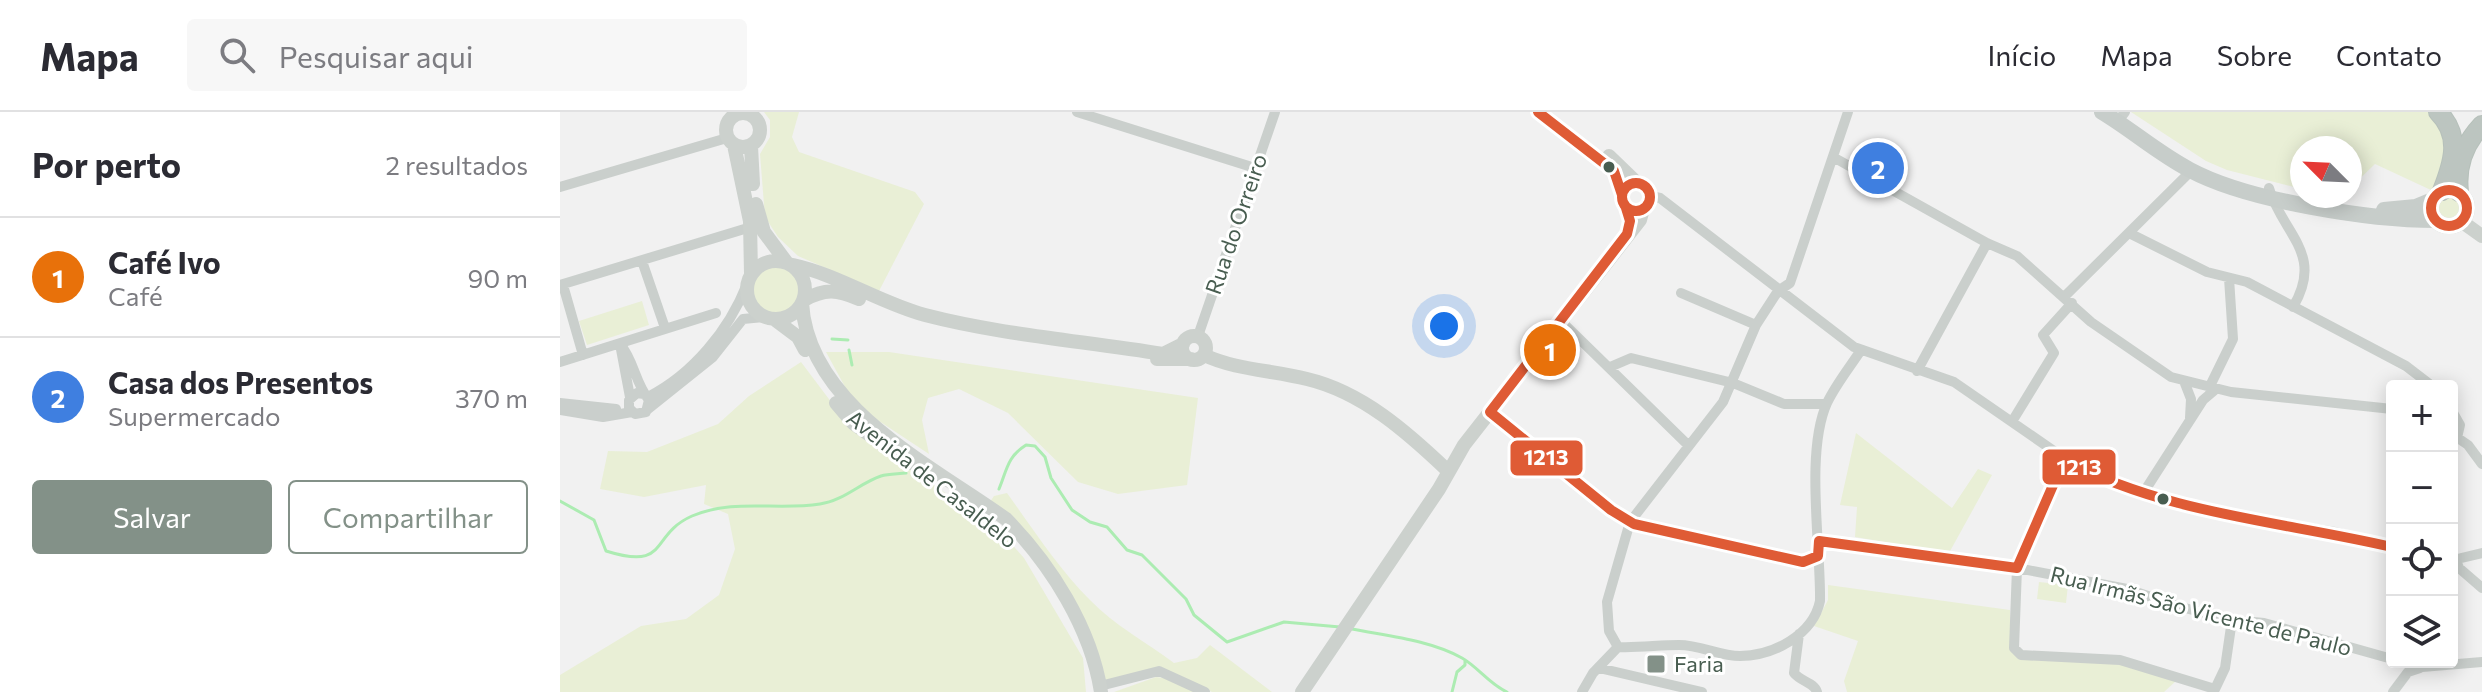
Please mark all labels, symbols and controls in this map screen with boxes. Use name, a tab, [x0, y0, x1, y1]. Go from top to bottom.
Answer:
search box	[187, 19, 747, 91]
text: Mapa	[40, 32, 139, 79]
icon: search	[215, 33, 259, 77]
text: Pesquisar aqui	[279, 37, 473, 74]
text: Início	[1987, 38, 2056, 72]
text: Mapa	[2100, 38, 2173, 72]
text: Sobre	[2217, 38, 2292, 72]
text: Contato	[2336, 38, 2442, 72]
north arrow	[2290, 136, 2362, 208]
pin: 2	[1852, 138, 1904, 198]
text: Por perto	[32, 143, 181, 185]
text: 2 resultados	[386, 149, 528, 180]
street label: Rua do Orreiro	[1199, 150, 1272, 298]
unlabelled marker	[1601, 159, 1617, 175]
text: Café Ivo	[108, 243, 221, 280]
text: 1	[52, 262, 64, 293]
text: 90 m	[468, 262, 528, 293]
text: Café	[108, 280, 163, 311]
your location	[1424, 306, 1464, 346]
pin: 1	[1524, 320, 1576, 380]
text: Casa dos Presentos	[108, 363, 373, 400]
map controls	[2386, 380, 2458, 668]
button: +	[2386, 380, 2458, 452]
text: 2	[51, 382, 65, 413]
text: 370 m	[455, 382, 528, 413]
text: Supermercado	[108, 400, 281, 431]
street label: Avenida de Casaldelo	[842, 404, 1023, 554]
line badge: 1213	[1509, 439, 1584, 477]
text: 1213	[1523, 443, 1569, 470]
line badge: 1213	[2041, 448, 2117, 486]
button: −	[2386, 452, 2458, 524]
text: 1213	[2056, 453, 2102, 480]
button: Salvar	[32, 480, 272, 554]
button: Compartilhar	[288, 480, 528, 554]
unlabelled marker	[2155, 491, 2171, 507]
button: locate	[2386, 524, 2458, 596]
street label: Rua Irmãs São Vicente de Paulo	[2048, 560, 2355, 661]
button: layers	[2386, 596, 2458, 668]
place label: Faria	[1674, 650, 1724, 677]
marker: Faria	[1645, 653, 1667, 675]

